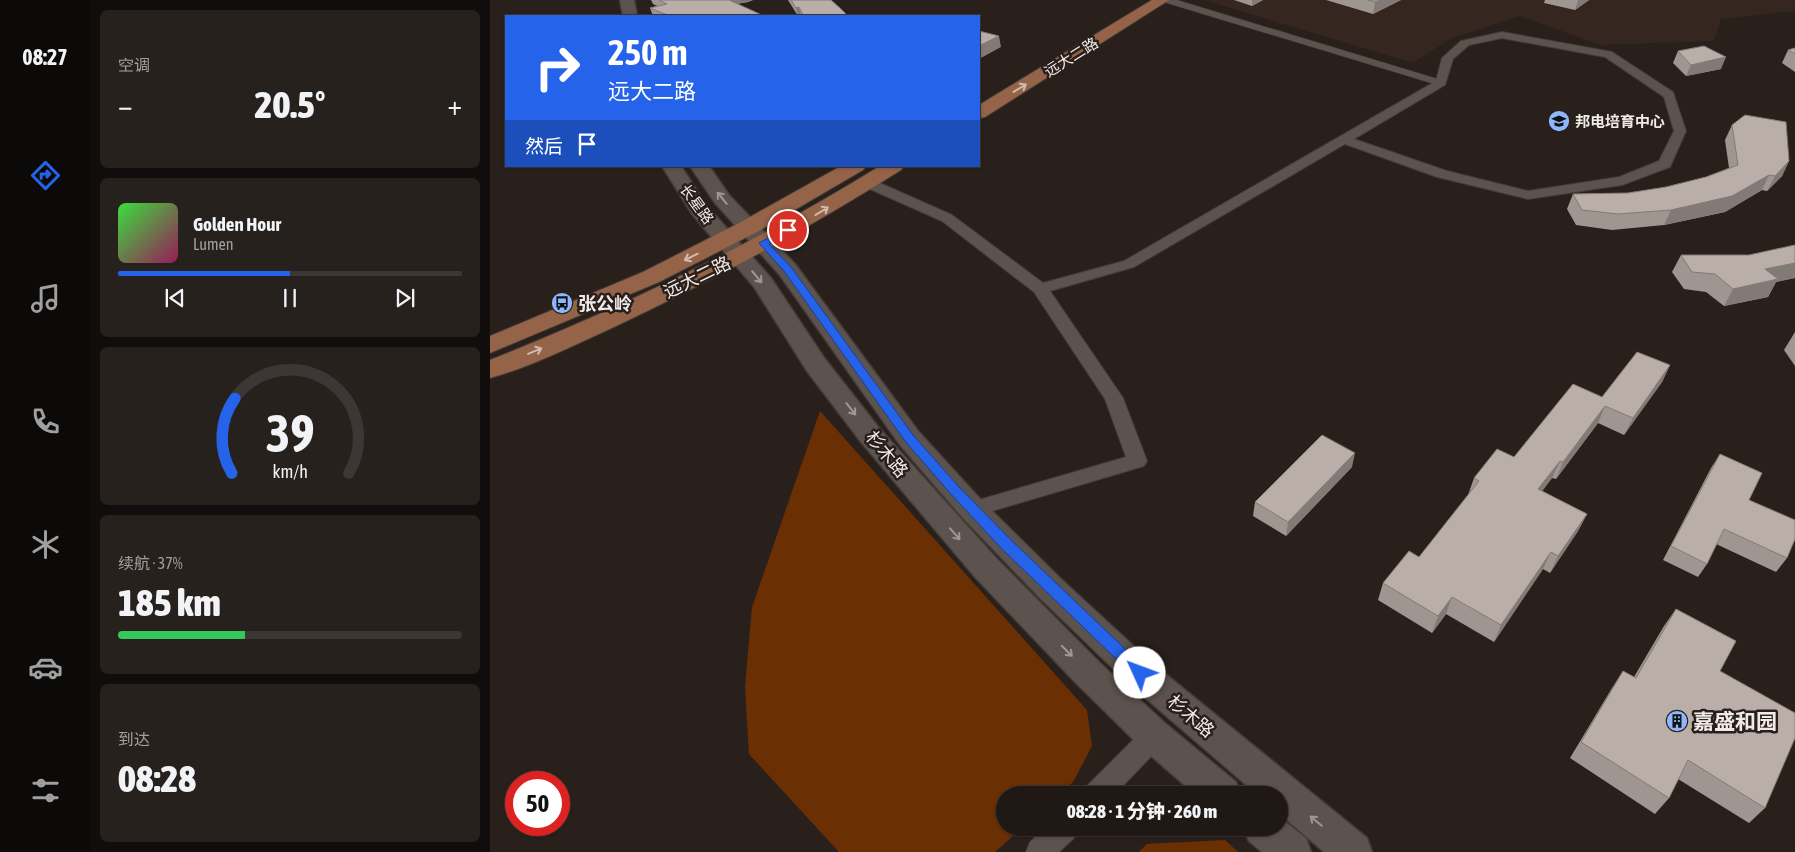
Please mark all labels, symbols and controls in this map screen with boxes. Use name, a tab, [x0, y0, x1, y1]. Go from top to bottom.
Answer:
text: 250 m	[608, 32, 687, 72]
street label: 远大二路	[1041, 34, 1101, 80]
icon: right	[525, 35, 590, 100]
text: 08:27	[22, 44, 68, 70]
text: 空调	[118, 56, 150, 74]
text: 远大二路	[608, 78, 696, 104]
one-way arrow	[1013, 82, 1027, 92]
text: 20.5°	[255, 83, 325, 126]
text: −	[118, 89, 133, 121]
text: +	[447, 89, 462, 121]
school or university icon: 邦电培育中心	[1547, 109, 1571, 133]
place label: 邦电培育中心	[1575, 113, 1665, 130]
icon: arrive	[573, 130, 601, 158]
text: 然后	[525, 135, 563, 157]
icon: directions	[28, 158, 63, 193]
street label: 长星路	[677, 181, 717, 227]
one-way arrow	[716, 192, 727, 205]
one-way arrow	[815, 205, 829, 215]
pin	[767, 209, 809, 251]
text: Golden Hour	[193, 213, 281, 235]
icon: arrive	[774, 216, 802, 244]
text: Lumen	[193, 235, 233, 253]
street label: 远大二路	[660, 252, 734, 302]
one-way arrow	[684, 253, 699, 262]
one-way arrow	[751, 270, 763, 283]
icon: music	[28, 281, 63, 316]
icon: previous	[161, 284, 189, 312]
icon: pause	[276, 284, 304, 312]
icon: next	[391, 284, 419, 312]
bus stop icon: 张公岭	[550, 291, 574, 315]
place label: 张公岭	[578, 293, 632, 314]
one-way arrow	[527, 346, 542, 356]
one-way arrow	[845, 402, 856, 415]
text: 39	[266, 403, 314, 463]
icon: phone	[28, 404, 63, 439]
street label: 杉木路	[862, 427, 912, 481]
text: km/h	[272, 461, 308, 482]
icon: climate	[28, 527, 63, 562]
one-way arrow	[950, 527, 961, 540]
text: 续航 · 37%	[118, 554, 183, 572]
text: 185 km	[118, 581, 221, 624]
one-way arrow	[1061, 645, 1073, 658]
position arrow	[1113, 646, 1165, 698]
icon: car	[28, 650, 63, 685]
street label: 杉木路	[1164, 691, 1218, 741]
building icon: 嘉盛和园	[1665, 709, 1689, 733]
place label: 嘉盛和园	[1693, 709, 1777, 733]
text: 到达	[118, 730, 150, 748]
text: 08:28	[118, 757, 196, 800]
speed limit sign: 50	[505, 771, 570, 836]
icon: filters	[28, 773, 63, 808]
text: 08:28 · 1 分钟 · 260 m	[1067, 800, 1217, 822]
one-way arrow	[1309, 815, 1322, 826]

